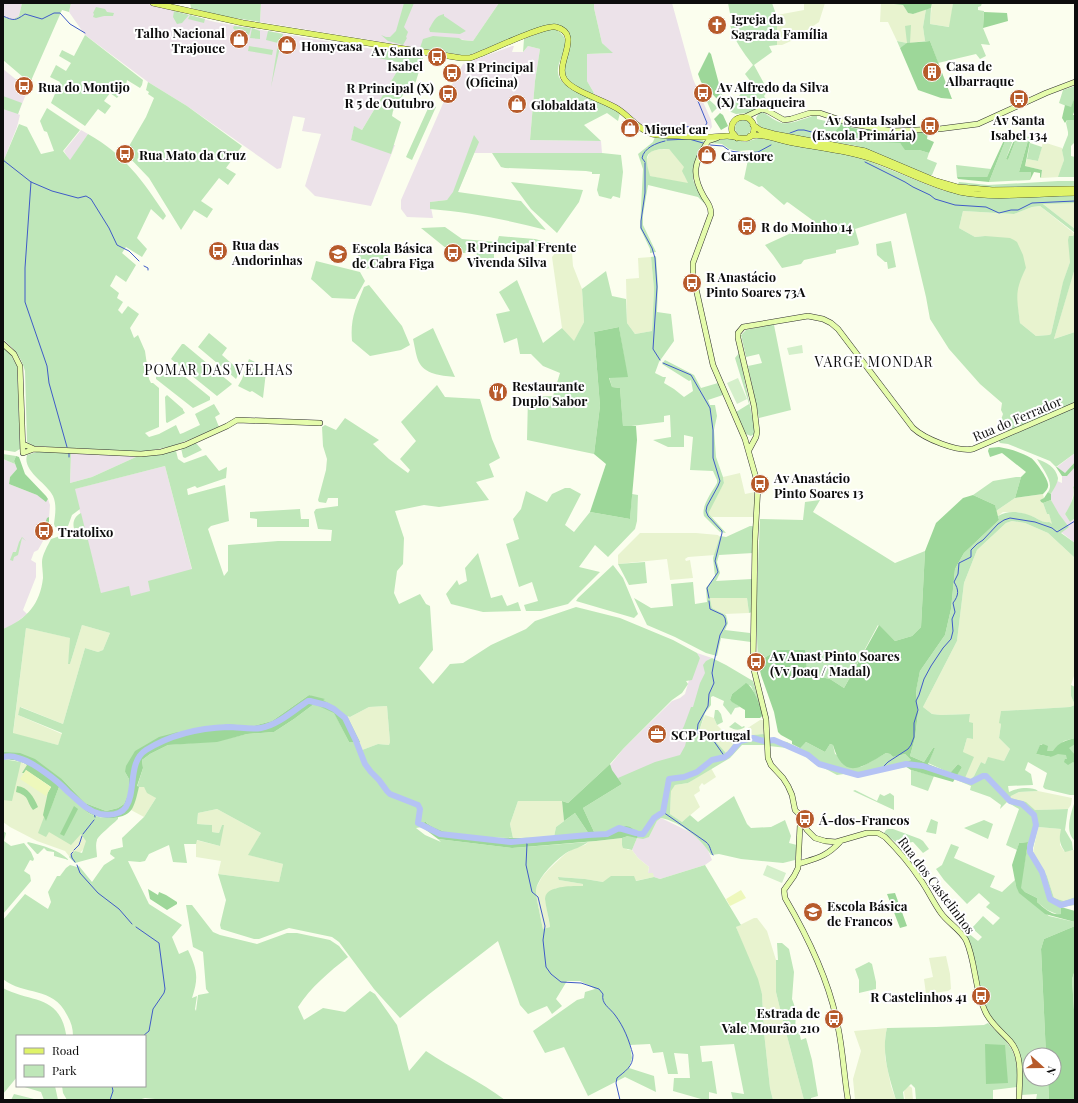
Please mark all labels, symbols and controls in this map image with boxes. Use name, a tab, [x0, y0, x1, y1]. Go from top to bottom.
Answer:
place label: Igreja da Sagrada Família	[731, 10, 828, 42]
church icon: Igreja da Sagrada Família	[706, 14, 728, 36]
place label: Talho Nacional Trajouce	[135, 24, 225, 56]
shop icon: Talho Nacional Trajouce	[228, 28, 250, 50]
shop icon: Homycasa	[276, 34, 298, 56]
place label: Homycasa	[301, 37, 363, 54]
place label: Av Santa Isabel	[370, 42, 423, 74]
bus stop icon: Av Santa Isabel	[426, 46, 448, 68]
place label: Casa de Albarraque	[945, 57, 1014, 89]
place label: R Principal (Oficina)	[466, 58, 534, 90]
building icon: Casa de Albarraque	[921, 61, 943, 83]
bus stop icon: R Principal (Oficina)	[441, 62, 463, 84]
bus stop icon: Rua do Montijo	[13, 75, 35, 97]
place label: Rua do Montijo	[38, 78, 130, 95]
place label: Av Alfredo da Silva (X) Tabaqueira	[716, 78, 829, 110]
place label: R Principal (X) R 5 de Outubro	[344, 79, 434, 111]
bus stop icon: Av Alfredo da Silva (X) Tabaqueira	[692, 82, 714, 104]
bus stop icon: R Principal (X) R 5 de Outubro	[437, 83, 459, 105]
bus stop icon: Av Santa Isabel 134	[1008, 88, 1030, 110]
shop icon: Globaldata	[506, 93, 528, 115]
place label: Globaldata	[531, 96, 596, 113]
place label: Av Santa Isabel (Escola Primária)	[812, 111, 916, 143]
place label: Av Santa Isabel 134	[991, 111, 1048, 143]
bus stop icon: Av Santa Isabel (Escola Primária)	[919, 115, 941, 137]
shop icon: Miguel car	[619, 117, 641, 139]
place label: Miguel car	[644, 120, 708, 137]
bus stop icon: Rua Mato da Cruz	[114, 143, 136, 165]
shop icon: Carstore	[696, 144, 718, 166]
place label: Rua Mato da Cruz	[139, 146, 246, 163]
place label: Carstore	[721, 147, 774, 164]
bus stop icon: R do Moinho 14	[736, 215, 758, 237]
place label: R do Moinho 14	[761, 218, 853, 235]
place label: Rua das Andorinhas	[231, 236, 303, 268]
place label: R Principal Frente Vivenda Silva	[466, 238, 577, 270]
place label: Escola Básica de Cabra Figa	[352, 239, 434, 271]
bus stop icon: Rua das Andorinhas	[207, 240, 229, 262]
bus stop icon: R Principal Frente Vivenda Silva	[442, 242, 464, 264]
school or university icon: Escola Básica de Cabra Figa	[327, 243, 349, 265]
place label: R Anastácio Pinto Soares 73A	[706, 268, 806, 300]
bus stop icon: R Anastácio Pinto Soares 73A	[681, 272, 703, 294]
district label: VARGE MONDAR	[813, 352, 934, 371]
district label: POMAR DAS VELHAS	[144, 360, 294, 379]
place label: Restaurante Duplo Sabor	[512, 377, 587, 409]
restaurant icon: Restaurante Duplo Sabor	[487, 381, 509, 403]
street label: Rua do Ferrador	[970, 391, 1065, 445]
place label: Av Anastácio Pinto Soares 13	[773, 469, 864, 501]
bus stop icon: Av Anastácio Pinto Soares 13	[749, 473, 771, 495]
bus stop icon: Tratolixo	[33, 520, 55, 542]
place label: Tratolixo	[58, 523, 113, 540]
place label: Av Anast Pinto Soares (Vv Joaq / Madal)	[769, 647, 900, 679]
bus stop icon: Av Anast Pinto Soares (Vv Joaq / Madal)	[745, 651, 767, 673]
office icon: SCP Portugal	[646, 723, 668, 745]
place label: SCP Portugal	[671, 726, 751, 743]
bus stop icon: Á-dos-Francos	[794, 808, 816, 830]
place label: Á-dos-Francos	[818, 811, 910, 828]
street label: Rua dos Castelinhos	[895, 833, 979, 937]
place label: Escola Básica de Francos	[827, 897, 908, 929]
school or university icon: Escola Básica de Francos	[802, 901, 824, 923]
bus stop icon: R Castelinhos 41	[970, 985, 992, 1007]
place label: R Castelinhos 41	[870, 988, 967, 1005]
place label: Estrada de Vale Mourão 210	[721, 1004, 820, 1036]
bus stop icon: Estrada de Vale Mourão 210	[823, 1008, 845, 1030]
legend	[16, 1035, 146, 1087]
text: Road	[52, 1042, 79, 1058]
north arrow	[1022, 1047, 1062, 1087]
text: Park	[52, 1062, 77, 1078]
text: N	[1043, 1064, 1060, 1077]

